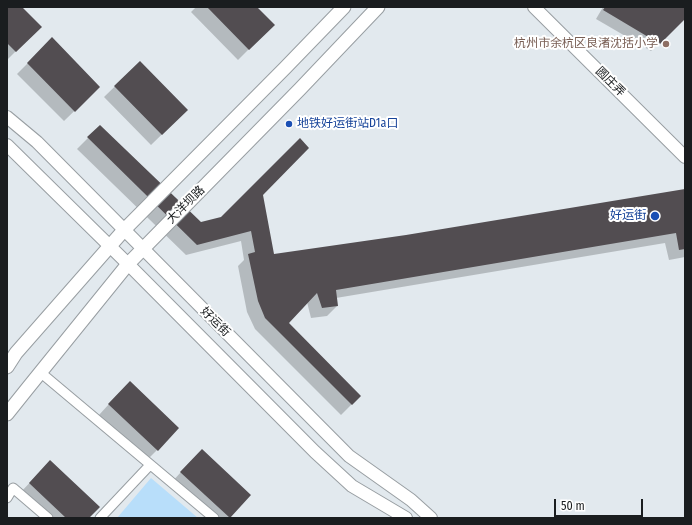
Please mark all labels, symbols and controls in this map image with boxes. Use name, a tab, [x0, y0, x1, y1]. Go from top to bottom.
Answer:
place label: 杭州市余杭区良渚沈括小学	[514, 37, 658, 51]
marker: 杭州市余杭区良渚沈括小学	[661, 39, 671, 49]
street label: 圆庄弄	[592, 64, 628, 100]
place label: 地铁好运街站D1a口	[297, 117, 398, 131]
marker: 地铁好运街站D1a口	[284, 119, 294, 129]
street label: 大洋坝路	[164, 183, 208, 227]
place label: 好运街	[610, 209, 646, 223]
marker: 好运街	[649, 210, 661, 222]
street label: 好运街	[197, 304, 233, 340]
scale bar	[556, 491, 645, 517]
text: 50 m	[561, 499, 585, 513]

